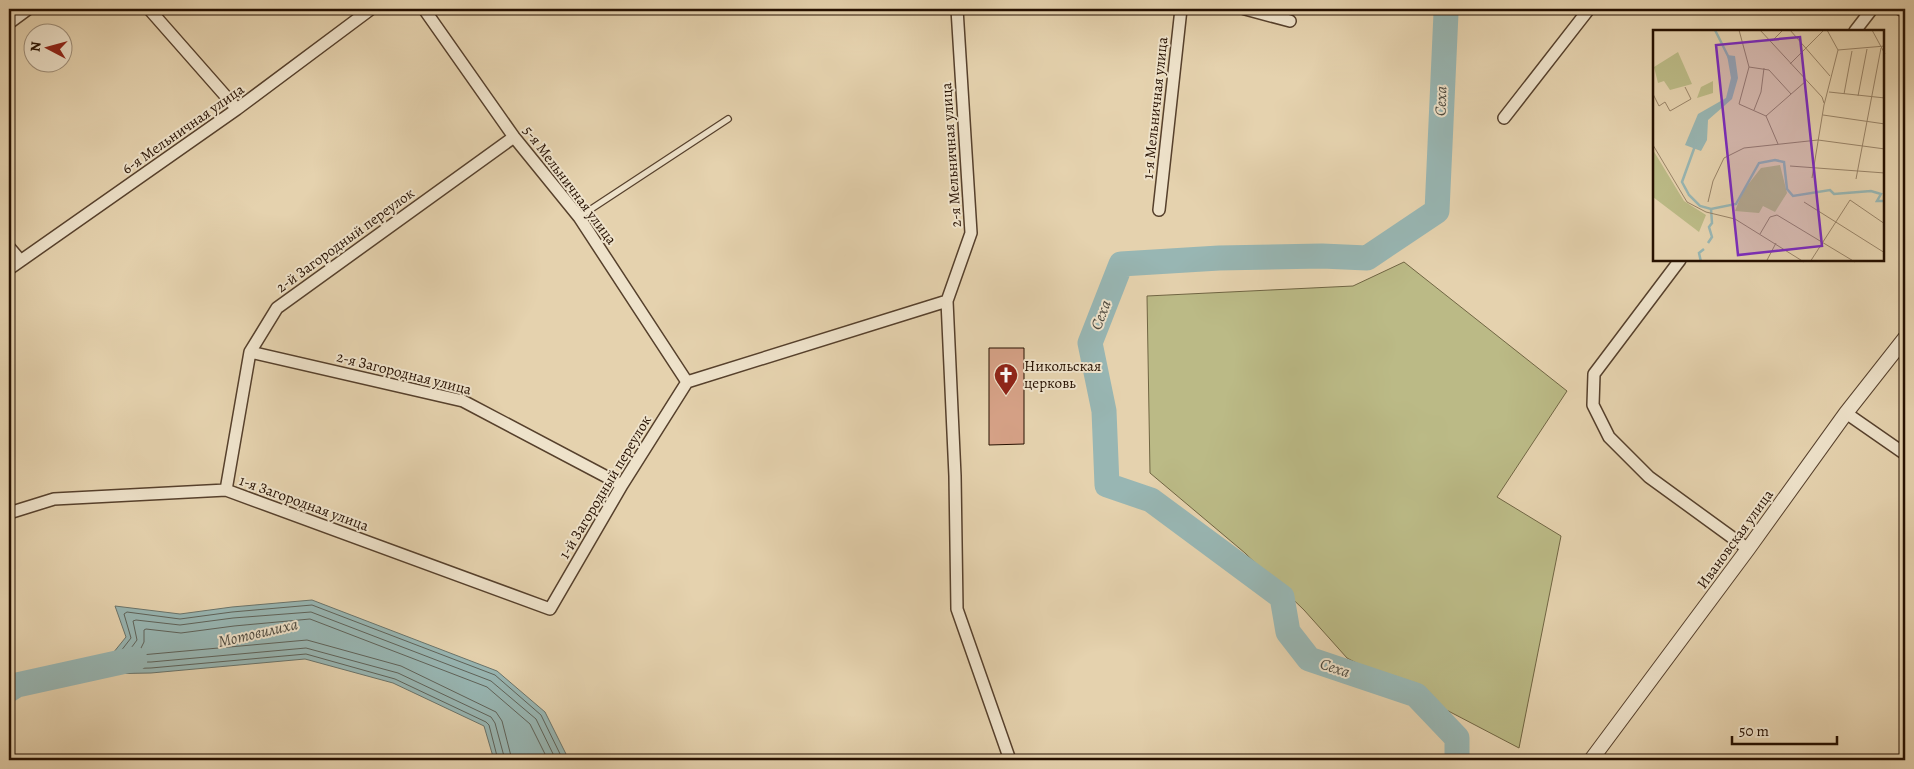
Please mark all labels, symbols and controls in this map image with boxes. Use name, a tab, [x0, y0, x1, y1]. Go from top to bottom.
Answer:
north arrow	[22, 22, 72, 72]
inset map	[1653, 30, 1884, 261]
street label: 1-я Мельничная улица	[1138, 36, 1172, 180]
text: N	[26, 41, 46, 53]
street label: 6-я Мельничная улица	[118, 79, 248, 179]
street label: 2-я Мельничная улица	[936, 82, 966, 228]
water label: Сеха	[1429, 85, 1453, 117]
street label: 5-я Мельничная улица	[519, 121, 621, 249]
street label: 2-й Загородный переулок	[272, 183, 418, 297]
water label: Сеха	[1085, 297, 1117, 333]
street label: 2-я Загородная улица	[334, 347, 474, 399]
place label: Никольская церковь	[1024, 356, 1101, 393]
church icon: Никольская церковь	[993, 362, 1019, 396]
street label: 1-й Загородный переулок	[554, 411, 656, 563]
street label: 1-я Загородная улица	[236, 470, 372, 536]
street label: Ивановская улица	[1692, 485, 1778, 593]
water label: Мотовилиха	[216, 613, 300, 653]
water label: Сеха	[1317, 653, 1353, 683]
scale bar	[1732, 714, 1836, 746]
text: 50 m	[1739, 721, 1769, 741]

